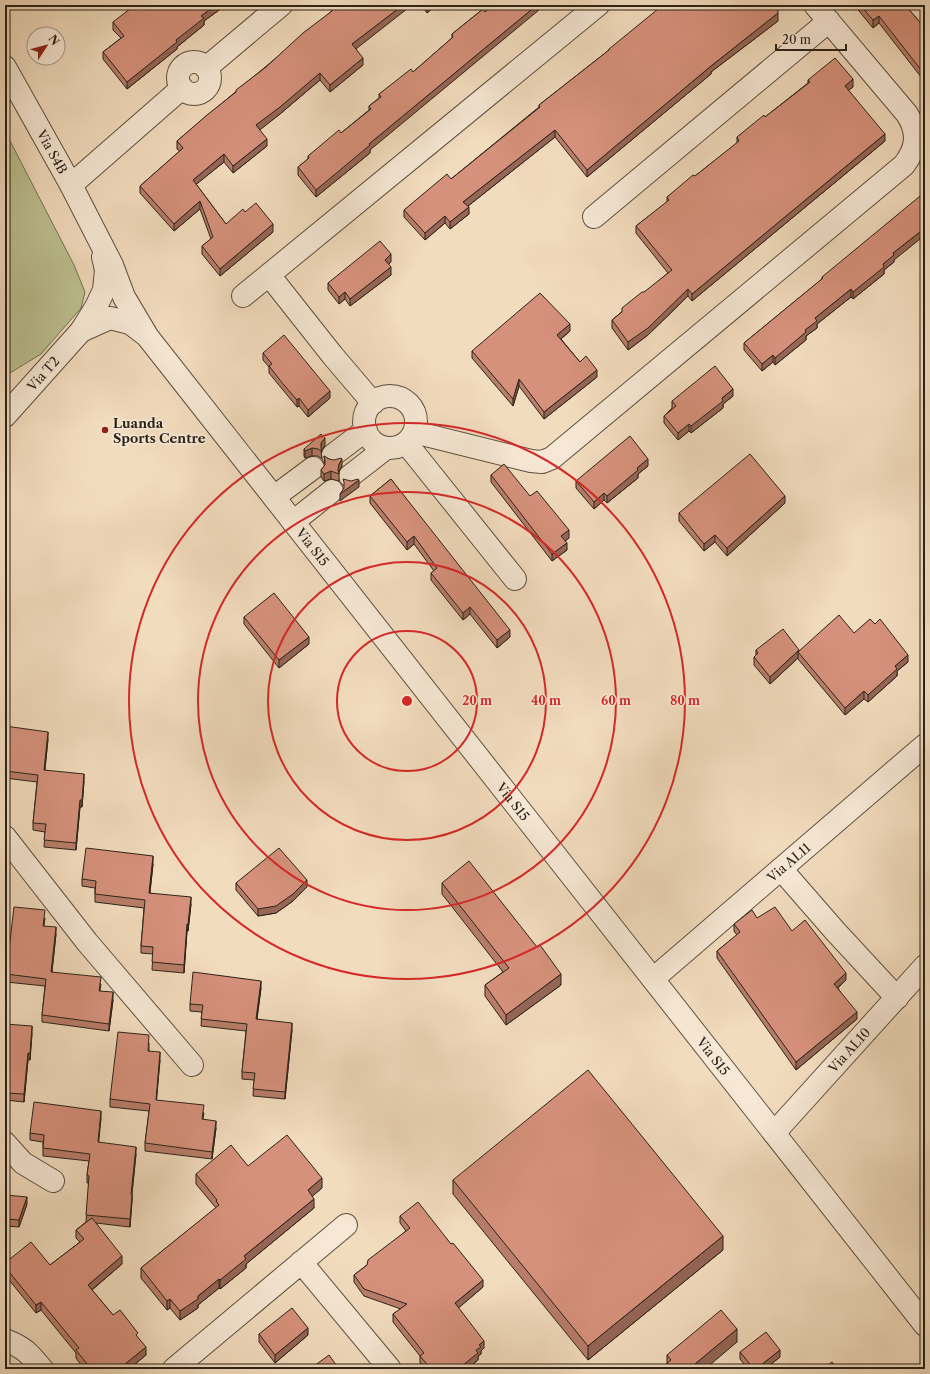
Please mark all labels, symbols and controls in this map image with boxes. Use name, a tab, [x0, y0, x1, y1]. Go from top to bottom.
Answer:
north arrow	[26, 26, 66, 66]
scale bar	[776, 26, 846, 52]
text: N	[46, 32, 63, 48]
text: 20 m	[782, 32, 811, 47]
street label: Via S4B	[33, 126, 71, 176]
street label: Via T2	[23, 353, 62, 395]
place label: Luanda Sports Centre	[113, 415, 206, 446]
marker: Luanda Sports Centre	[100, 425, 110, 435]
street label: Via S15	[292, 524, 333, 569]
text: 20 m	[462, 693, 492, 708]
text: 40 m	[531, 693, 561, 708]
text: 60 m	[601, 693, 631, 708]
text: 80 m	[670, 693, 700, 708]
centre of rings	[400, 694, 414, 708]
street label: Via S15	[493, 778, 533, 824]
street label: Via AL11	[763, 839, 814, 886]
street label: Via AL10	[824, 1024, 873, 1076]
street label: Via S15	[693, 1033, 733, 1078]

